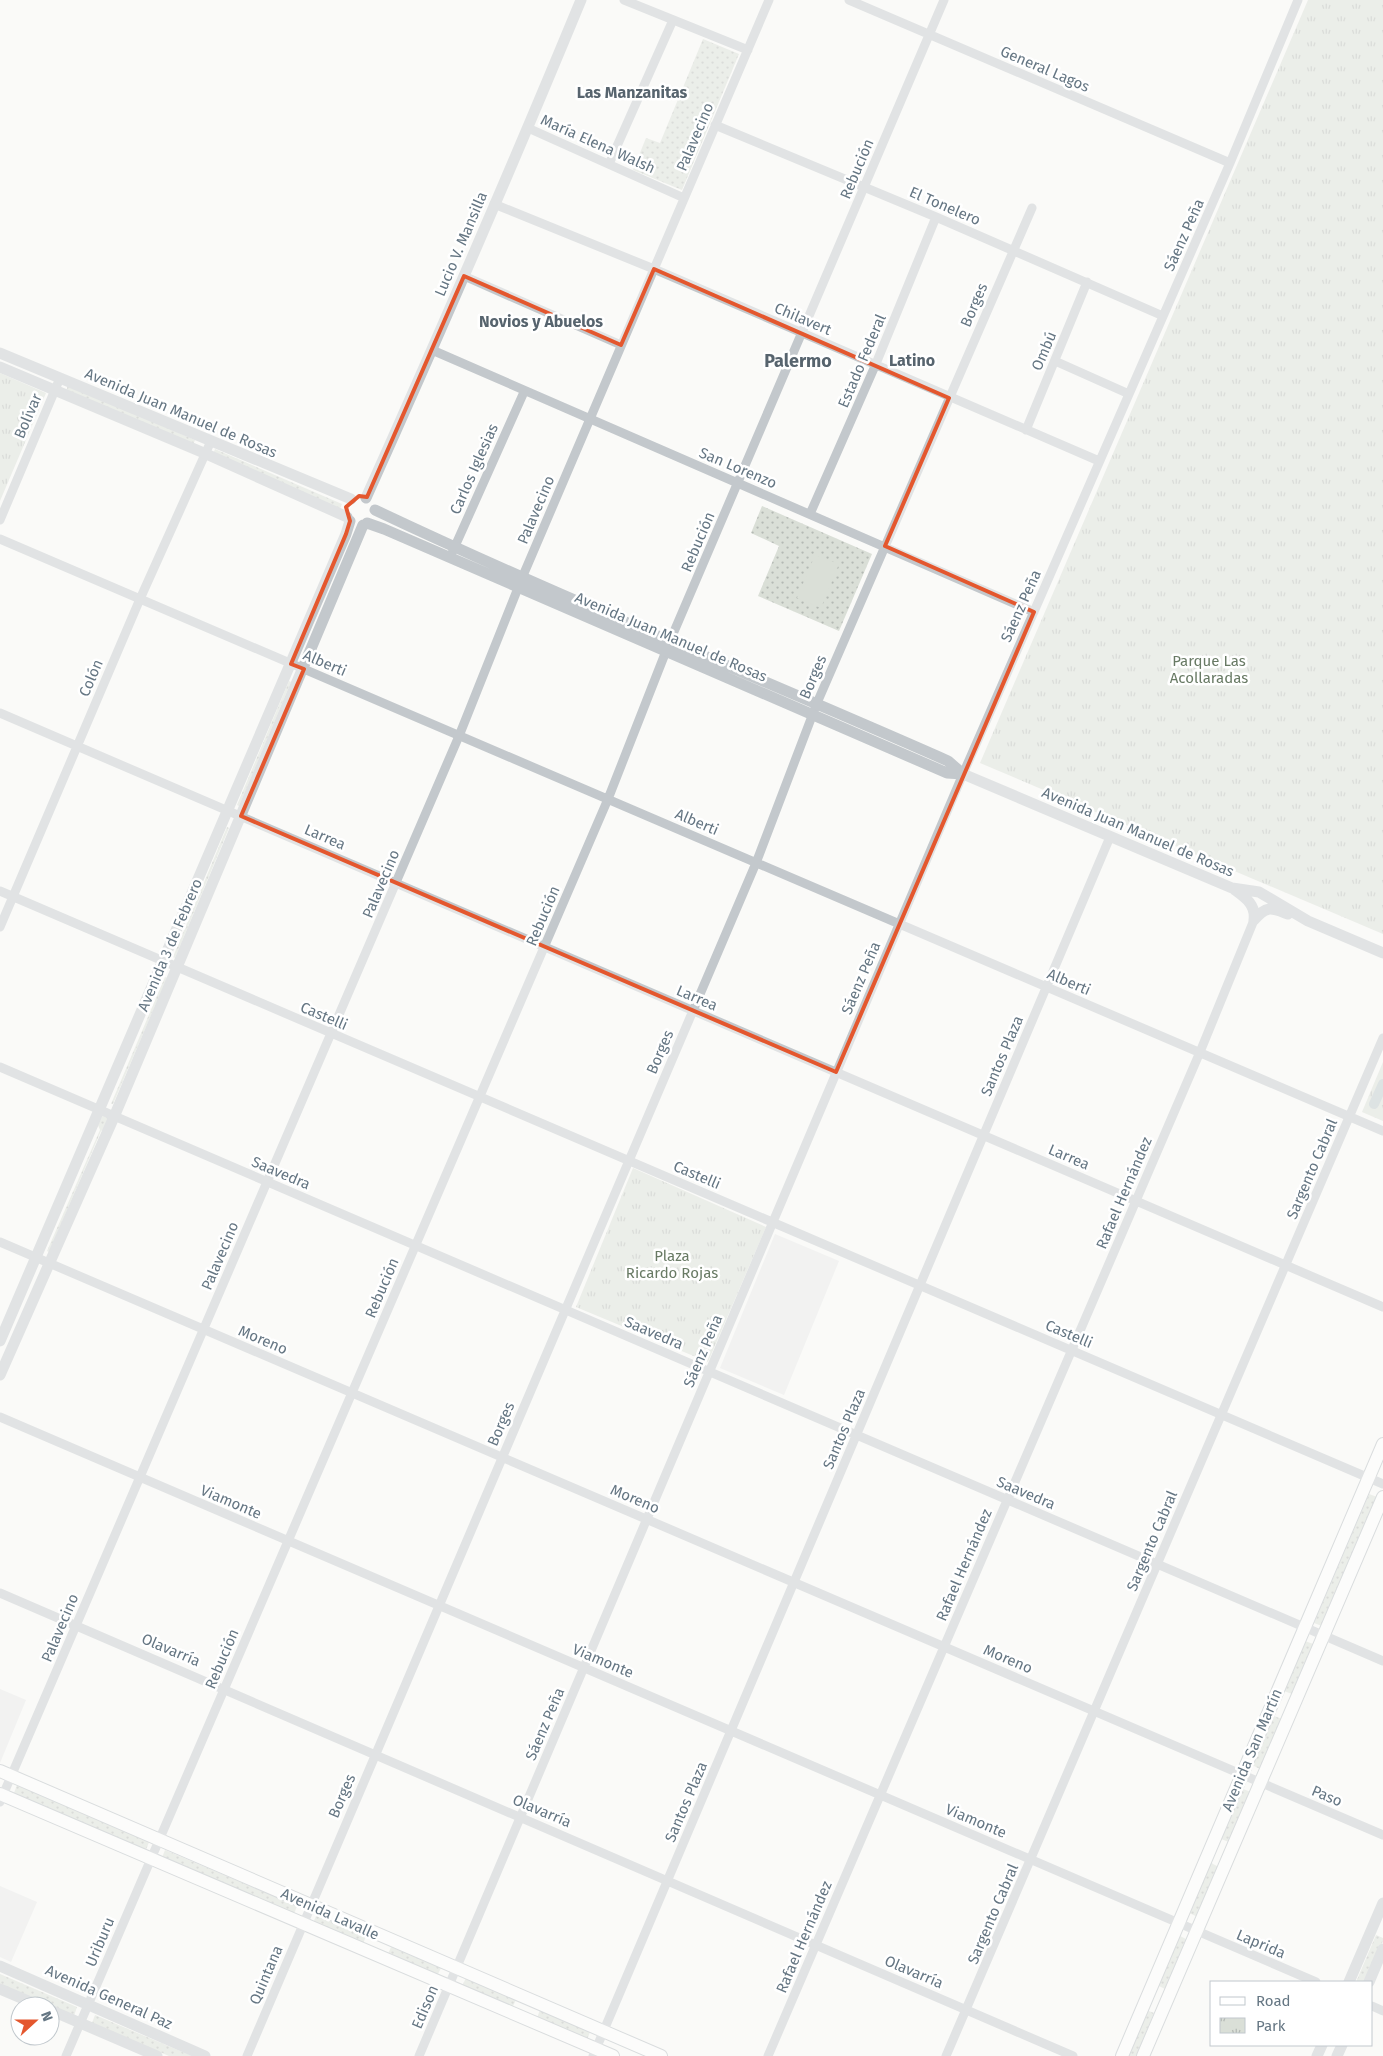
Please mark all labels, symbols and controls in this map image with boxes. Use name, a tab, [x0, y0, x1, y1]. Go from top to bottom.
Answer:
street label: General Lagos	[998, 42, 1092, 96]
district label: Las Manzanitas	[577, 83, 688, 102]
street label: Palavecino	[673, 100, 717, 174]
street label: María Elena Walsh	[538, 111, 658, 177]
street label: Rebución	[836, 136, 878, 202]
street label: El Tonelero	[907, 183, 983, 229]
street label: Lucio V. Mansilla	[431, 189, 491, 299]
street label: Sáenz Peña	[1160, 196, 1208, 274]
street label: Borges	[957, 280, 991, 330]
street label: Chilavert	[772, 299, 835, 339]
street label: Estado Federal	[834, 311, 890, 411]
district label: Novios y Abuelos	[479, 312, 603, 331]
street label: Ombú	[1028, 329, 1060, 373]
district label: Palermo	[764, 350, 832, 372]
district label: Latino	[889, 351, 935, 370]
street label: Avenida Juan Manuel de Rosas	[82, 364, 280, 462]
street label: Bolívar	[10, 390, 46, 441]
street label: Carlos Iglesias	[446, 421, 502, 517]
street label: San Lorenzo	[697, 444, 779, 492]
street label: Palavecino	[514, 473, 558, 547]
street label: Rebución	[677, 509, 719, 575]
street label: Sáenz Peña	[997, 567, 1045, 645]
street label: Avenida Juan Manuel de Rosas	[572, 588, 770, 686]
street label: Alberti	[301, 646, 349, 680]
street label: Borges	[796, 652, 830, 702]
park label: Parque Las Acollaradas	[1170, 652, 1248, 687]
street label: Colón	[75, 657, 107, 699]
street label: Avenida Juan Manuel de Rosas	[1039, 783, 1237, 881]
street label: Alberti	[673, 805, 721, 839]
street label: Larrea	[302, 820, 348, 854]
street label: Palavecino	[359, 847, 403, 921]
street label: Avenida 3 de Febrero	[134, 876, 206, 1014]
street label: Rebución	[522, 883, 564, 949]
street label: Sáenz Peña	[838, 939, 884, 1017]
street label: Alberti	[1045, 965, 1093, 999]
street label: Larrea	[674, 981, 720, 1015]
street label: Castelli	[298, 998, 350, 1034]
street label: Santos Plaza	[977, 1013, 1027, 1099]
street label: Borges	[643, 1027, 677, 1077]
street label: Sargento Cabral	[1283, 1116, 1341, 1222]
street label: Rafael Hernández	[1092, 1134, 1156, 1252]
street label: Larrea	[1046, 1140, 1092, 1174]
street label: Saavedra	[249, 1153, 313, 1193]
street label: Castelli	[671, 1157, 723, 1193]
street label: Palavecino	[198, 1219, 242, 1293]
park label: Plaza Ricardo Rojas	[626, 1247, 718, 1282]
street label: Rebución	[361, 1255, 403, 1321]
street label: Sáenz Peña	[680, 1312, 726, 1390]
street label: Saavedra	[622, 1313, 686, 1353]
street label: Castelli	[1043, 1316, 1095, 1352]
street label: Moreno	[236, 1322, 290, 1358]
street label: Santos Plaza	[819, 1386, 869, 1472]
street label: Borges	[484, 1399, 518, 1449]
street label: Saavedra	[994, 1473, 1058, 1513]
street label: Viamonte	[198, 1481, 264, 1523]
street label: Moreno	[608, 1481, 662, 1517]
street label: Sargento Cabral	[1123, 1488, 1181, 1594]
street label: Rafael Hernández	[932, 1506, 996, 1624]
street label: Palavecino	[38, 1591, 82, 1665]
street label: Rebución	[201, 1626, 243, 1692]
street label: Olavarría	[139, 1630, 203, 1670]
street label: Viamonte	[570, 1640, 636, 1682]
street label: Moreno	[981, 1641, 1035, 1677]
street label: Sáenz Peña	[522, 1685, 568, 1763]
street label: Avenida San Martín	[1218, 1686, 1286, 1814]
street label: Santos Plaza	[661, 1759, 711, 1845]
street label: Borges	[325, 1771, 359, 1821]
street label: Paso	[1309, 1782, 1345, 1810]
street label: Olavarría	[510, 1791, 574, 1831]
street label: Viamonte	[943, 1800, 1009, 1842]
street label: Sargento Cabral	[964, 1861, 1022, 1967]
street label: Rafael Hernández	[772, 1878, 836, 1996]
street label: Avenida Lavalle	[278, 1884, 382, 1944]
street label: Uriburu	[82, 1914, 118, 1970]
street label: Laprida	[1234, 1926, 1288, 1962]
street label: Quintana	[245, 1943, 287, 2007]
street label: Olavarría	[882, 1952, 946, 1992]
street label: Avenida General Paz	[43, 1961, 176, 2033]
legend	[1210, 1981, 1373, 2046]
street label: Edison	[408, 1983, 442, 2031]
text: Road	[1256, 1992, 1291, 2010]
north arrow	[10, 1996, 60, 2046]
text: N	[37, 2009, 56, 2024]
text: Park	[1256, 2017, 1286, 2035]

